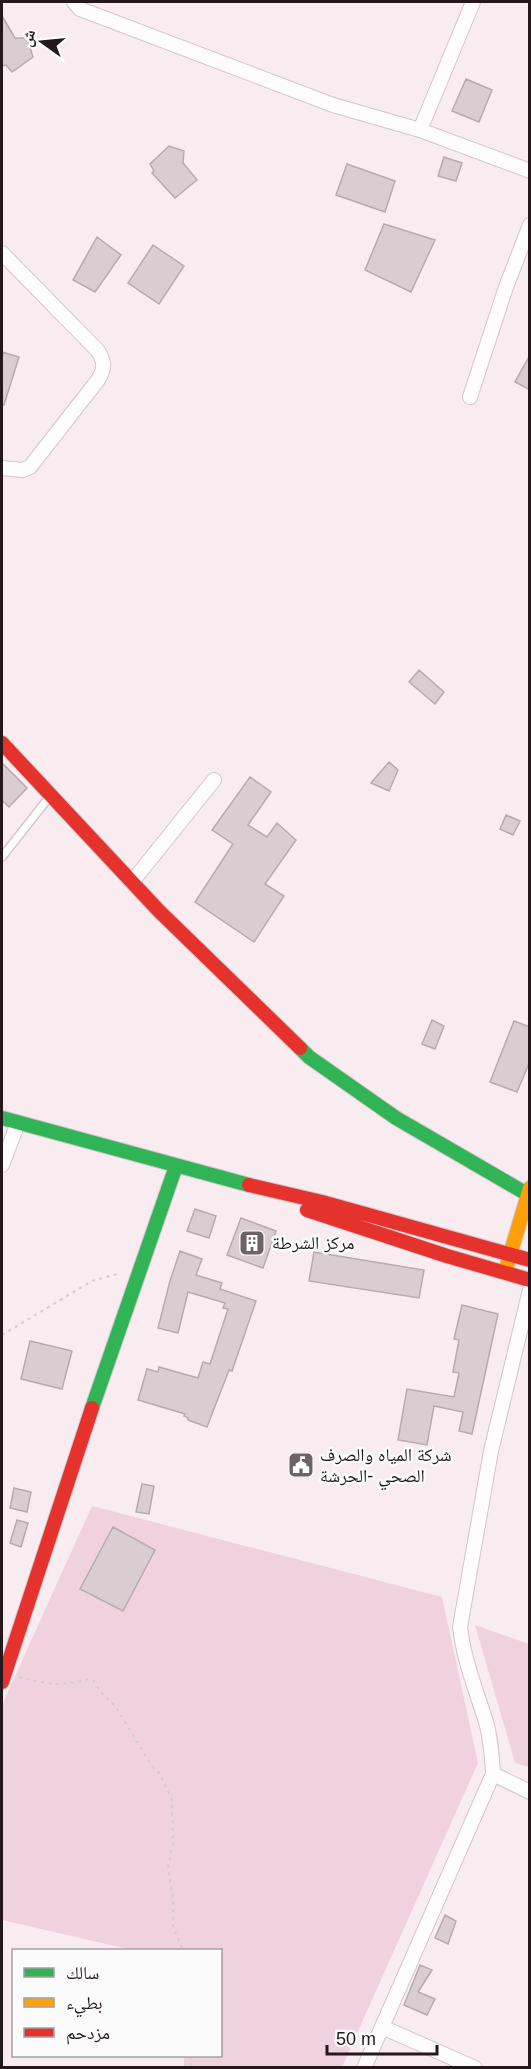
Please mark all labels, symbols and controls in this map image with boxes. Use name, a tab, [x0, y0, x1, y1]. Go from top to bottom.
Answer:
north arrow	[12, 12, 72, 72]
text: ش	[18, 28, 39, 49]
building icon: مركز الشرطة	[237, 1228, 267, 1258]
place label: مركز الشرطة	[272, 1233, 355, 1253]
place label: شركة المياه والصرف الصحي -الحرشة	[320, 1445, 452, 1491]
public building icon: شركة المياه والصرف الصحي -الحرشة	[286, 1450, 316, 1480]
legend	[12, 1949, 222, 2057]
text: سالك	[66, 1963, 99, 1983]
text: بطيء	[66, 1993, 103, 2018]
scale bar	[327, 2018, 436, 2056]
text: مزدحم	[66, 2023, 110, 2045]
text: 50 m	[336, 2029, 376, 2049]

